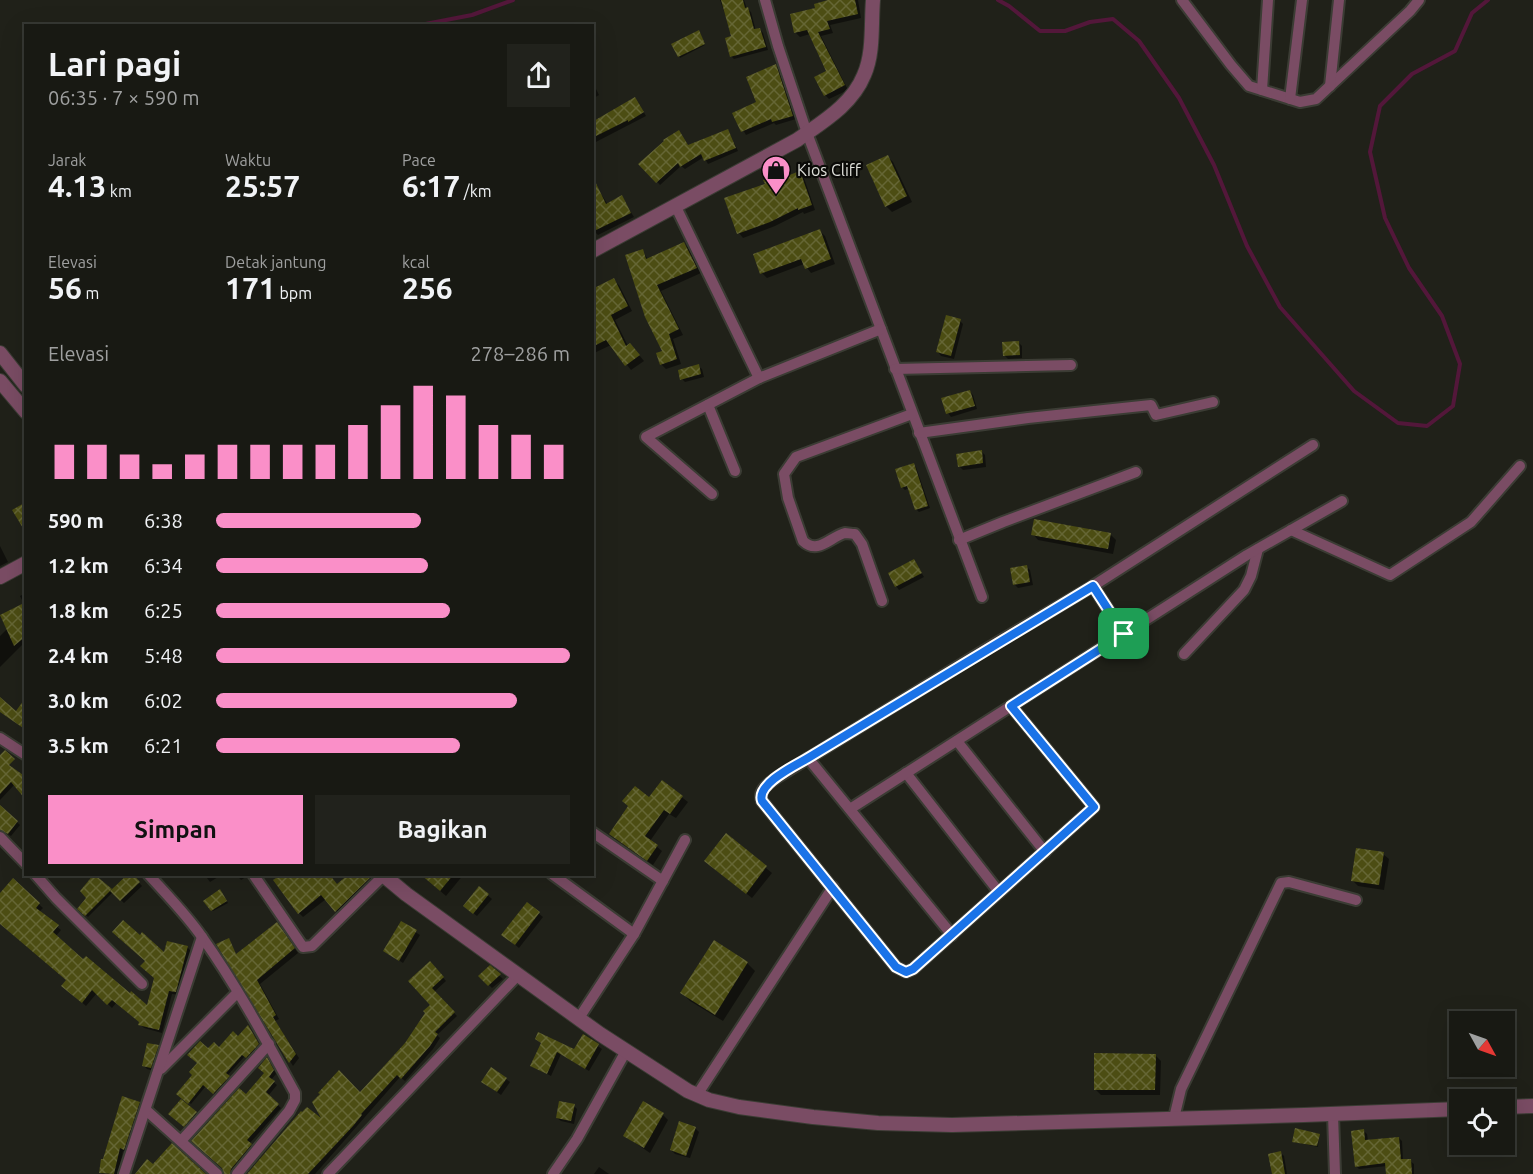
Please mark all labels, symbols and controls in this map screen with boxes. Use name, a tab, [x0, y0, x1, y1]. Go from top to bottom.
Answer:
button: share	[507, 44, 570, 107]
text: Lari pagi	[48, 45, 181, 82]
text: 06:35 · 7 × 590 m	[48, 86, 200, 109]
text: Jarak	[48, 151, 86, 169]
text: Waktu	[225, 151, 271, 169]
text: Pace	[402, 151, 436, 169]
shop icon: Kios Cliff	[760, 154, 792, 196]
place label: Kios Cliff	[797, 161, 862, 179]
text: 4.13	[48, 169, 106, 203]
text: 25:57	[225, 169, 300, 203]
text: 6:17	[402, 169, 460, 203]
text: km	[106, 182, 132, 200]
text: /km	[460, 182, 492, 200]
text: Elevasi	[48, 253, 97, 271]
text: Detak jantung	[225, 253, 326, 271]
text: kcal	[402, 253, 430, 271]
text: 56	[48, 271, 82, 305]
text: 171	[225, 271, 276, 305]
text: 256	[402, 271, 453, 305]
text: m	[82, 284, 99, 302]
text: bpm	[276, 284, 312, 302]
text: Elevasi	[48, 342, 109, 365]
text: 278–286 m	[471, 342, 570, 365]
text: 590 m	[48, 509, 104, 532]
text: 6:38	[144, 509, 183, 532]
text: 1.2 km	[48, 554, 109, 577]
text: 6:34	[144, 554, 183, 577]
text: 1.8 km	[48, 599, 109, 622]
text: 6:25	[144, 599, 183, 622]
pin	[1098, 608, 1149, 659]
icon: arrive	[1107, 617, 1140, 650]
text: 2.4 km	[48, 644, 109, 667]
text: 5:48	[144, 644, 183, 667]
text: 3.0 km	[48, 689, 109, 712]
text: 6:02	[144, 689, 183, 712]
text: 3.5 km	[48, 734, 109, 757]
text: 6:21	[144, 734, 183, 757]
button: Simpan	[48, 795, 303, 864]
button: Bagikan	[315, 795, 570, 864]
north arrow	[1449, 1011, 1515, 1077]
map controls	[1449, 1011, 1515, 1155]
button: locate	[1449, 1089, 1515, 1155]

